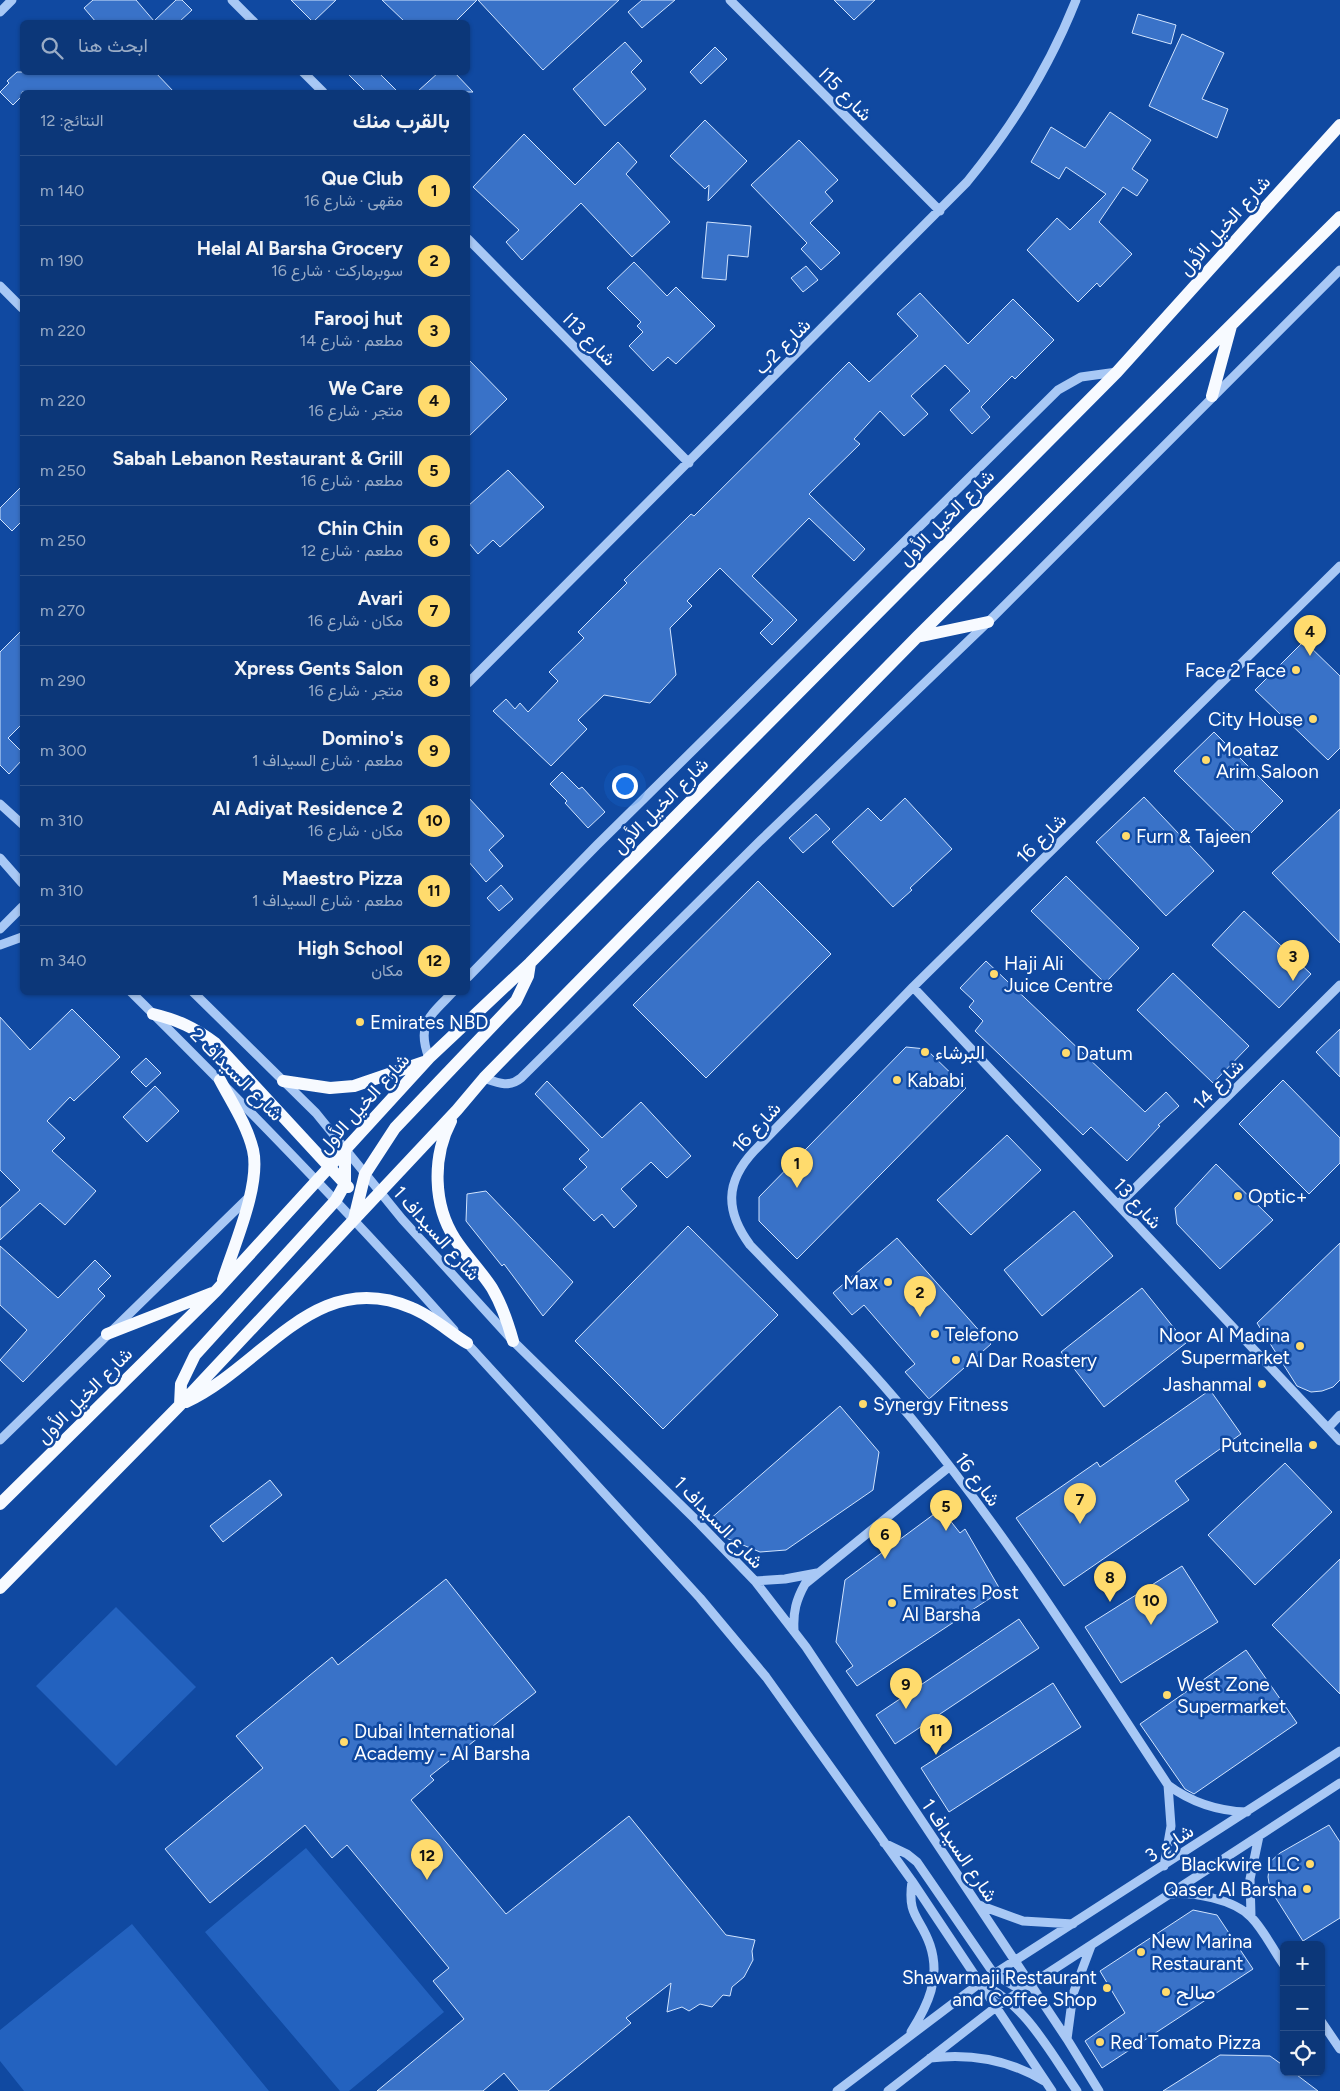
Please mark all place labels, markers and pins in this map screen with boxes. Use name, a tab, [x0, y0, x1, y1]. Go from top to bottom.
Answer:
pin: 4	[1294, 615, 1326, 656]
place label: Face 2 Face	[1185, 659, 1286, 682]
marker: Face 2 Face	[1290, 664, 1302, 676]
place label: City House	[1208, 708, 1303, 731]
marker: City House	[1307, 713, 1319, 725]
place label: Moataz Arim Saloon	[1216, 738, 1319, 783]
marker: Moataz Arim Saloon	[1200, 754, 1212, 766]
place label: Furn & Tajeen	[1136, 825, 1251, 848]
marker: Furn & Tajeen	[1120, 830, 1132, 842]
pin: 3	[1277, 940, 1309, 981]
place label: Haji Ali Juice Centre	[1004, 952, 1113, 997]
marker: Haji Ali Juice Centre	[988, 968, 1000, 980]
place label: Emirates NBD	[370, 1011, 488, 1034]
marker: Emirates NBD	[354, 1016, 366, 1028]
place label: البرشاء	[935, 1041, 985, 1064]
place label: Datum	[1076, 1042, 1133, 1065]
marker: البرشاء	[919, 1046, 931, 1058]
marker: Datum	[1060, 1047, 1072, 1059]
place label: Kababi	[907, 1069, 965, 1092]
marker: Kababi	[891, 1074, 903, 1086]
pin: 1	[781, 1147, 813, 1188]
place label: Optic+	[1248, 1185, 1308, 1208]
marker: Optic+	[1232, 1190, 1244, 1202]
place label: Max	[843, 1271, 878, 1294]
marker: Max	[882, 1276, 894, 1288]
pin: 2	[904, 1276, 936, 1317]
place label: Telefono	[945, 1323, 1019, 1346]
place label: Noor Al Madina Supermarket	[1159, 1324, 1290, 1369]
marker: Telefono	[929, 1328, 941, 1340]
marker: Noor Al Madina Supermarket	[1294, 1340, 1306, 1352]
place label: Al Dar Roastery	[966, 1349, 1097, 1372]
marker: Al Dar Roastery	[950, 1354, 962, 1366]
place label: Jashanmal	[1163, 1373, 1252, 1396]
marker: Jashanmal	[1256, 1378, 1268, 1390]
place label: Synergy Fitness	[873, 1393, 1009, 1416]
marker: Synergy Fitness	[857, 1398, 869, 1410]
place label: Putcinella	[1221, 1434, 1303, 1457]
marker: Putcinella	[1307, 1439, 1319, 1451]
pin: 7	[1064, 1483, 1096, 1524]
pin: 5	[930, 1490, 962, 1531]
pin: 6	[869, 1518, 901, 1559]
pin: 8	[1094, 1561, 1126, 1602]
place label: Emirates Post Al Barsha	[902, 1581, 1019, 1626]
pin: 10	[1135, 1584, 1167, 1625]
marker: Emirates Post Al Barsha	[886, 1597, 898, 1609]
pin: 9	[890, 1668, 922, 1709]
place label: West Zone Supermarket	[1177, 1673, 1286, 1718]
marker: West Zone Supermarket	[1161, 1689, 1173, 1701]
pin: 11	[920, 1714, 952, 1755]
place label: Dubai International Academy - Al Barsha	[354, 1720, 530, 1765]
marker: Dubai International Academy - Al Barsha	[338, 1736, 350, 1748]
pin: 12	[411, 1839, 443, 1880]
place label: Blackwire LLC	[1181, 1853, 1300, 1876]
marker: Blackwire LLC	[1304, 1858, 1316, 1870]
place label: Qaser Al Barsha	[1164, 1878, 1297, 1901]
marker: Qaser Al Barsha	[1301, 1883, 1313, 1895]
place label: New Marina Restaurant	[1151, 1930, 1252, 1975]
marker: New Marina Restaurant	[1135, 1946, 1147, 1958]
place label: Shawarmaji Restaurant and Coffee Shop	[902, 1966, 1097, 2011]
place label: صالح	[1176, 1981, 1215, 2006]
marker: Shawarmaji Restaurant and Coffee Shop	[1101, 1982, 1113, 1994]
marker: صالح	[1160, 1986, 1172, 1998]
place label: Red Tomato Pizza	[1110, 2031, 1261, 2054]
marker: Red Tomato Pizza	[1094, 2036, 1106, 2048]

